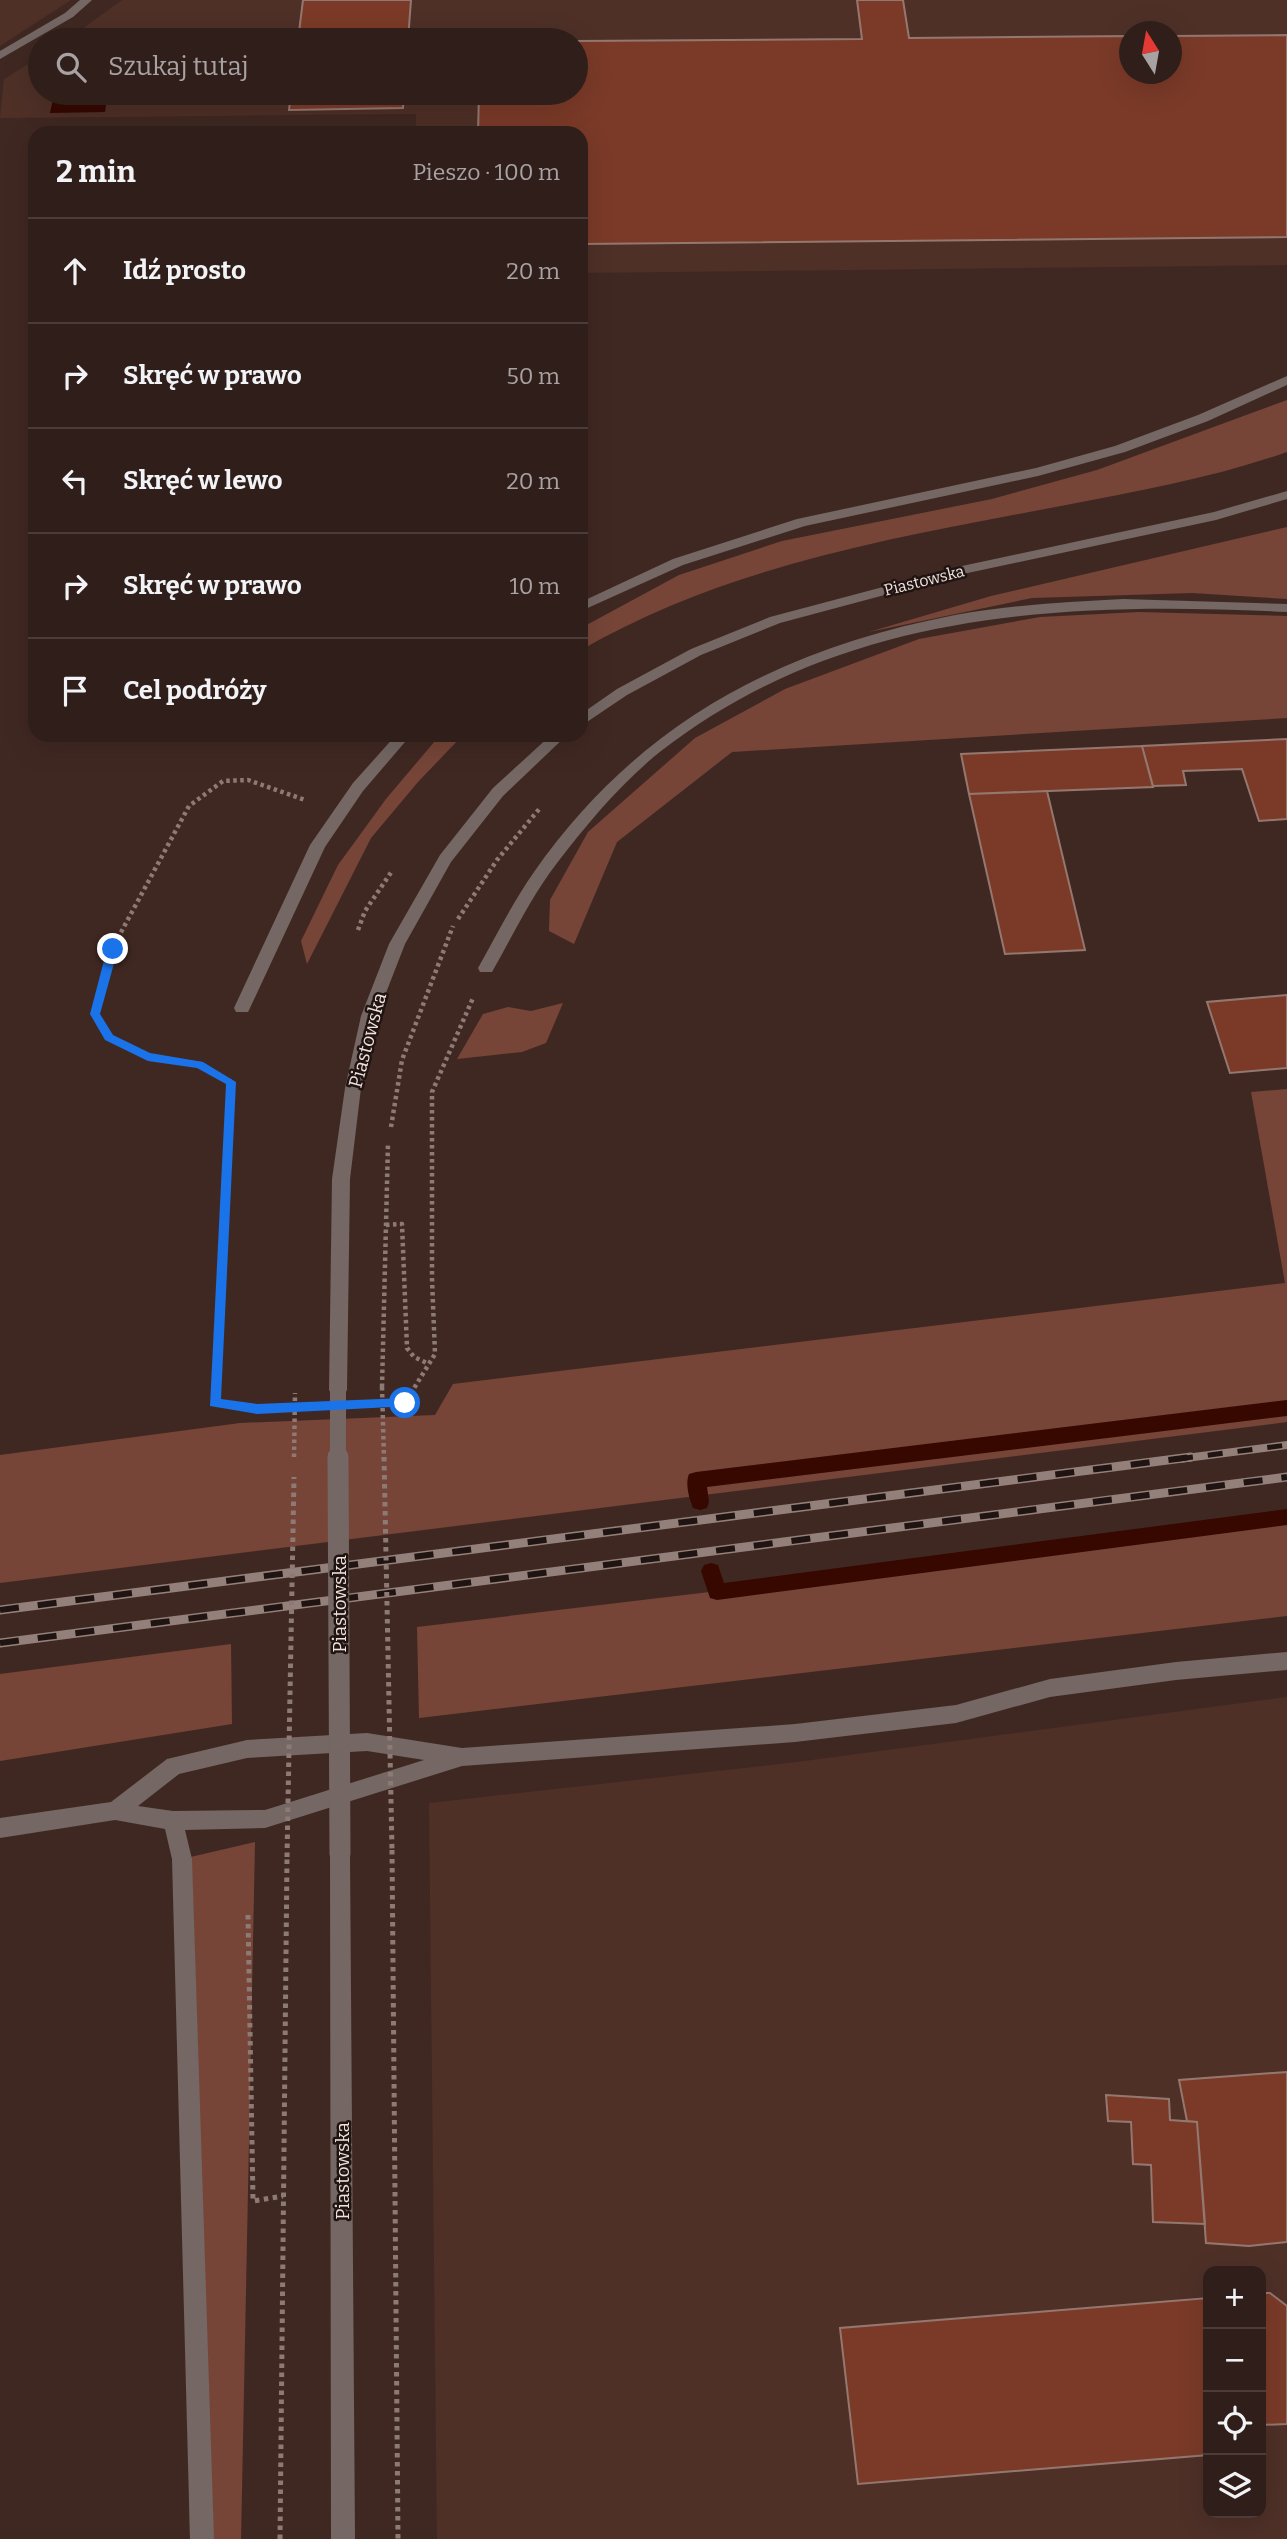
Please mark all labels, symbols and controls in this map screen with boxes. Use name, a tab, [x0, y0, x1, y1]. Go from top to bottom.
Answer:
north arrow	[1119, 21, 1182, 84]
search box	[28, 28, 588, 105]
icon: search	[52, 48, 90, 86]
text: Szukaj tutaj	[108, 51, 249, 82]
text: 2 min	[56, 154, 136, 190]
text: Pieszo · 100 m	[412, 158, 560, 186]
icon: ahead	[56, 252, 94, 290]
text: Idź prosto	[123, 255, 246, 286]
text: 20 m	[506, 257, 560, 285]
icon: right	[56, 357, 94, 395]
text: Skręć w prawo	[123, 360, 302, 391]
text: 50 m	[506, 362, 560, 390]
icon: left	[56, 462, 94, 500]
text: Skręć w lewo	[123, 465, 283, 496]
text: 20 m	[506, 467, 560, 495]
street label: Piastowska	[882, 561, 967, 600]
icon: right	[56, 567, 94, 605]
text: Skręć w prawo	[123, 570, 302, 601]
text: 10 m	[509, 572, 560, 600]
icon: arrive	[56, 672, 94, 710]
text: Cel podróży	[123, 675, 266, 706]
route end	[97, 933, 128, 964]
street label: Piastowska	[344, 989, 391, 1090]
route start	[389, 1387, 420, 1418]
street label: Piastowska	[328, 1555, 351, 1653]
street label: Piastowska	[331, 2122, 354, 2220]
map controls	[1203, 2266, 1266, 2518]
button: +	[1203, 2266, 1266, 2329]
button: −	[1203, 2329, 1266, 2392]
button: locate	[1203, 2392, 1266, 2455]
button: layers	[1203, 2455, 1266, 2518]

